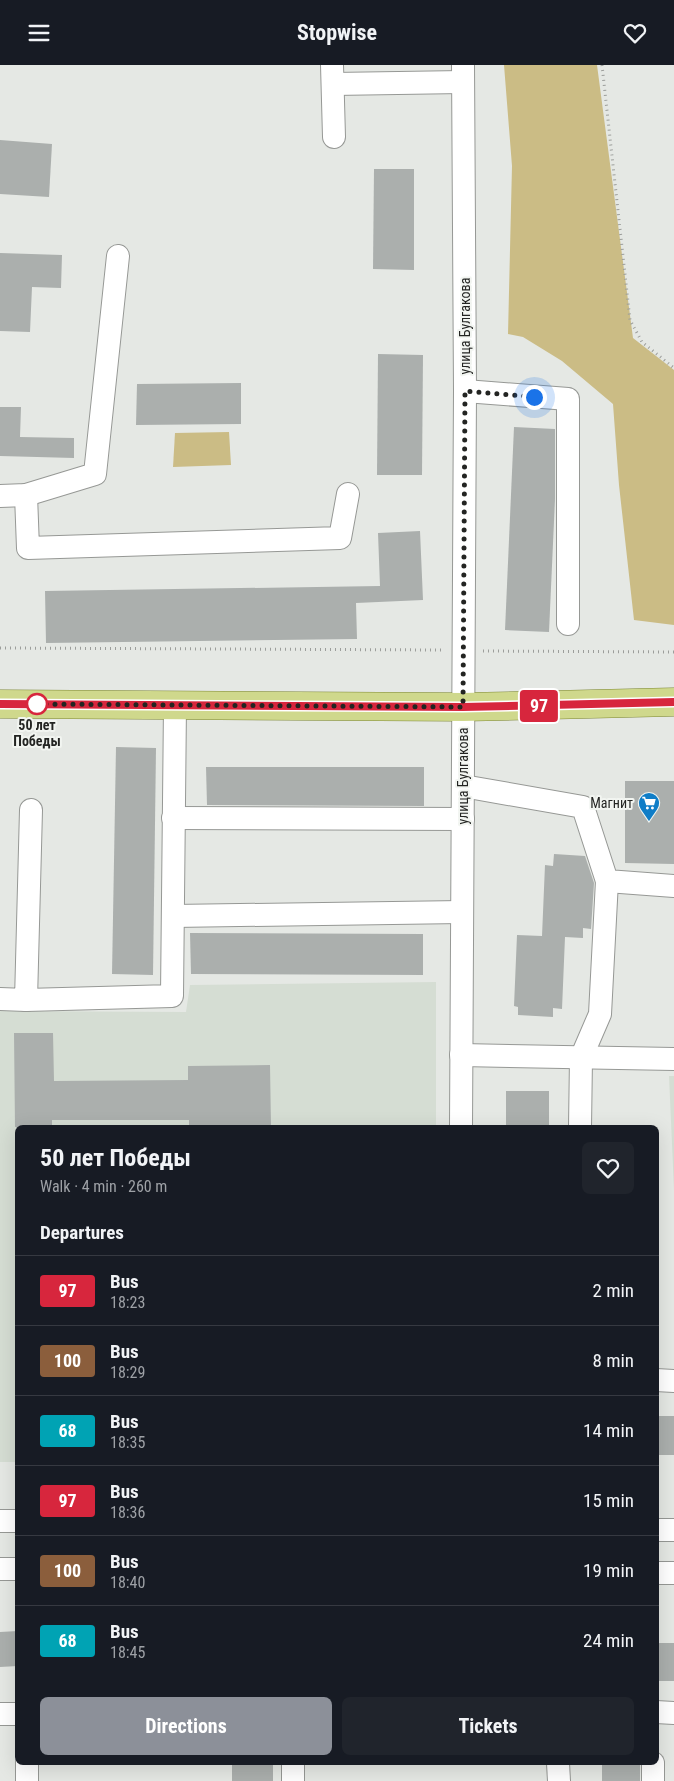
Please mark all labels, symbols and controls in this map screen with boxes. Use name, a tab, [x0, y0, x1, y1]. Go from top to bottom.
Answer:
icon: menu	[25, 19, 53, 47]
icon: heart	[621, 19, 649, 47]
text: Stopwise	[297, 20, 377, 45]
street label: улица Булгакова	[457, 278, 473, 374]
your location	[522, 385, 547, 410]
line badge: 97	[516, 690, 562, 722]
marker: 50 лет Победы	[26, 693, 48, 715]
text: 97	[530, 695, 548, 716]
place label: 50 лет Победы	[13, 717, 61, 749]
street label: улица Булгакова	[455, 728, 471, 824]
supermarket icon: Магнит	[637, 791, 661, 822]
place label: Магнит	[590, 795, 633, 811]
button: heart	[582, 1142, 634, 1194]
text: 50 лет Победы	[40, 1144, 191, 1172]
text: Walk · 4 min · 260 m	[40, 1177, 167, 1196]
text: Departures	[40, 1221, 124, 1244]
text: Bus	[110, 1270, 139, 1293]
text: 2 min	[592, 1279, 634, 1302]
text: 97	[58, 1280, 77, 1301]
text: 18:23	[110, 1293, 145, 1312]
text: Bus	[110, 1340, 139, 1363]
text: 8 min	[592, 1349, 634, 1372]
text: 100	[54, 1350, 81, 1371]
text: 18:29	[110, 1363, 145, 1382]
text: Bus	[110, 1410, 139, 1433]
text: 14 min	[583, 1419, 634, 1442]
text: 68	[58, 1420, 77, 1441]
text: 18:35	[110, 1433, 145, 1452]
text: Bus	[110, 1480, 139, 1503]
text: 15 min	[583, 1489, 634, 1512]
text: 97	[58, 1490, 77, 1511]
text: 18:36	[110, 1503, 145, 1522]
text: Bus	[110, 1550, 139, 1573]
text: 19 min	[583, 1559, 634, 1582]
text: 100	[54, 1560, 81, 1581]
text: 18:40	[110, 1573, 145, 1592]
text: Bus	[110, 1620, 139, 1643]
text: 24 min	[583, 1629, 634, 1652]
text: 68	[58, 1630, 77, 1651]
text: 18:45	[110, 1643, 145, 1662]
button: Directions	[40, 1697, 332, 1755]
button: Tickets	[342, 1697, 634, 1755]

